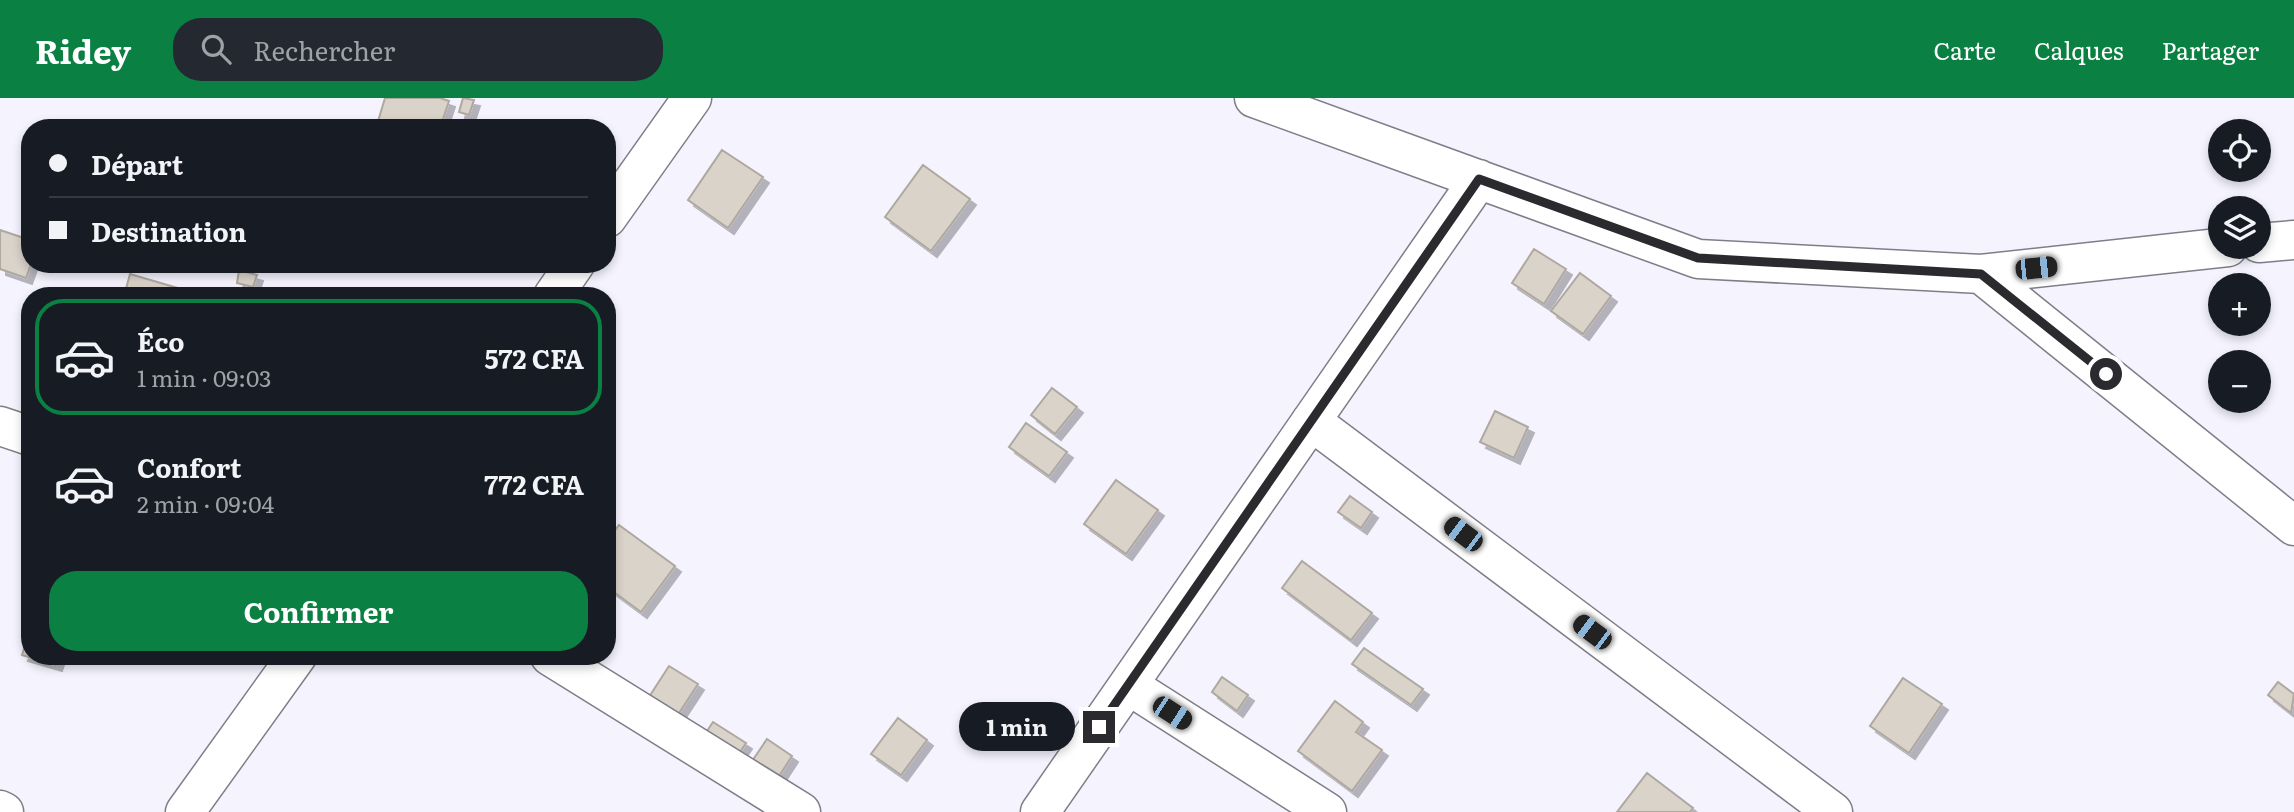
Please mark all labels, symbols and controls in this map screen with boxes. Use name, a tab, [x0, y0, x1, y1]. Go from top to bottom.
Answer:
search box	[173, 18, 663, 81]
text: Ridey	[35, 25, 131, 74]
icon: search	[197, 30, 235, 68]
text: Rechercher	[253, 30, 395, 69]
text: Carte	[1933, 32, 1996, 67]
text: Calques	[2034, 32, 2124, 67]
text: Partager	[2162, 32, 2259, 67]
map controls	[2208, 119, 2271, 413]
button: locate	[2208, 119, 2271, 182]
text: Départ	[91, 144, 183, 183]
button: layers	[2208, 196, 2271, 259]
text: Destination	[91, 211, 247, 250]
car	[2015, 255, 2058, 281]
button: +	[2208, 273, 2271, 336]
text: Éco	[137, 321, 185, 360]
icon: car	[53, 326, 116, 389]
text: 572 CFA	[485, 338, 584, 377]
button: −	[2208, 350, 2271, 413]
route start	[2090, 358, 2122, 390]
text: 1 min · 09:03	[137, 360, 271, 394]
text: Confort	[137, 447, 241, 486]
icon: car	[53, 452, 116, 515]
text: 772 CFA	[484, 464, 584, 503]
text: 2 min · 09:04	[137, 486, 274, 520]
car	[1440, 513, 1487, 555]
button: Confirmer	[49, 571, 588, 651]
car	[1569, 611, 1616, 653]
car	[1149, 693, 1196, 733]
callout: 1 min	[959, 702, 1074, 752]
text: 1 min	[986, 709, 1048, 743]
route end	[1083, 711, 1115, 743]

